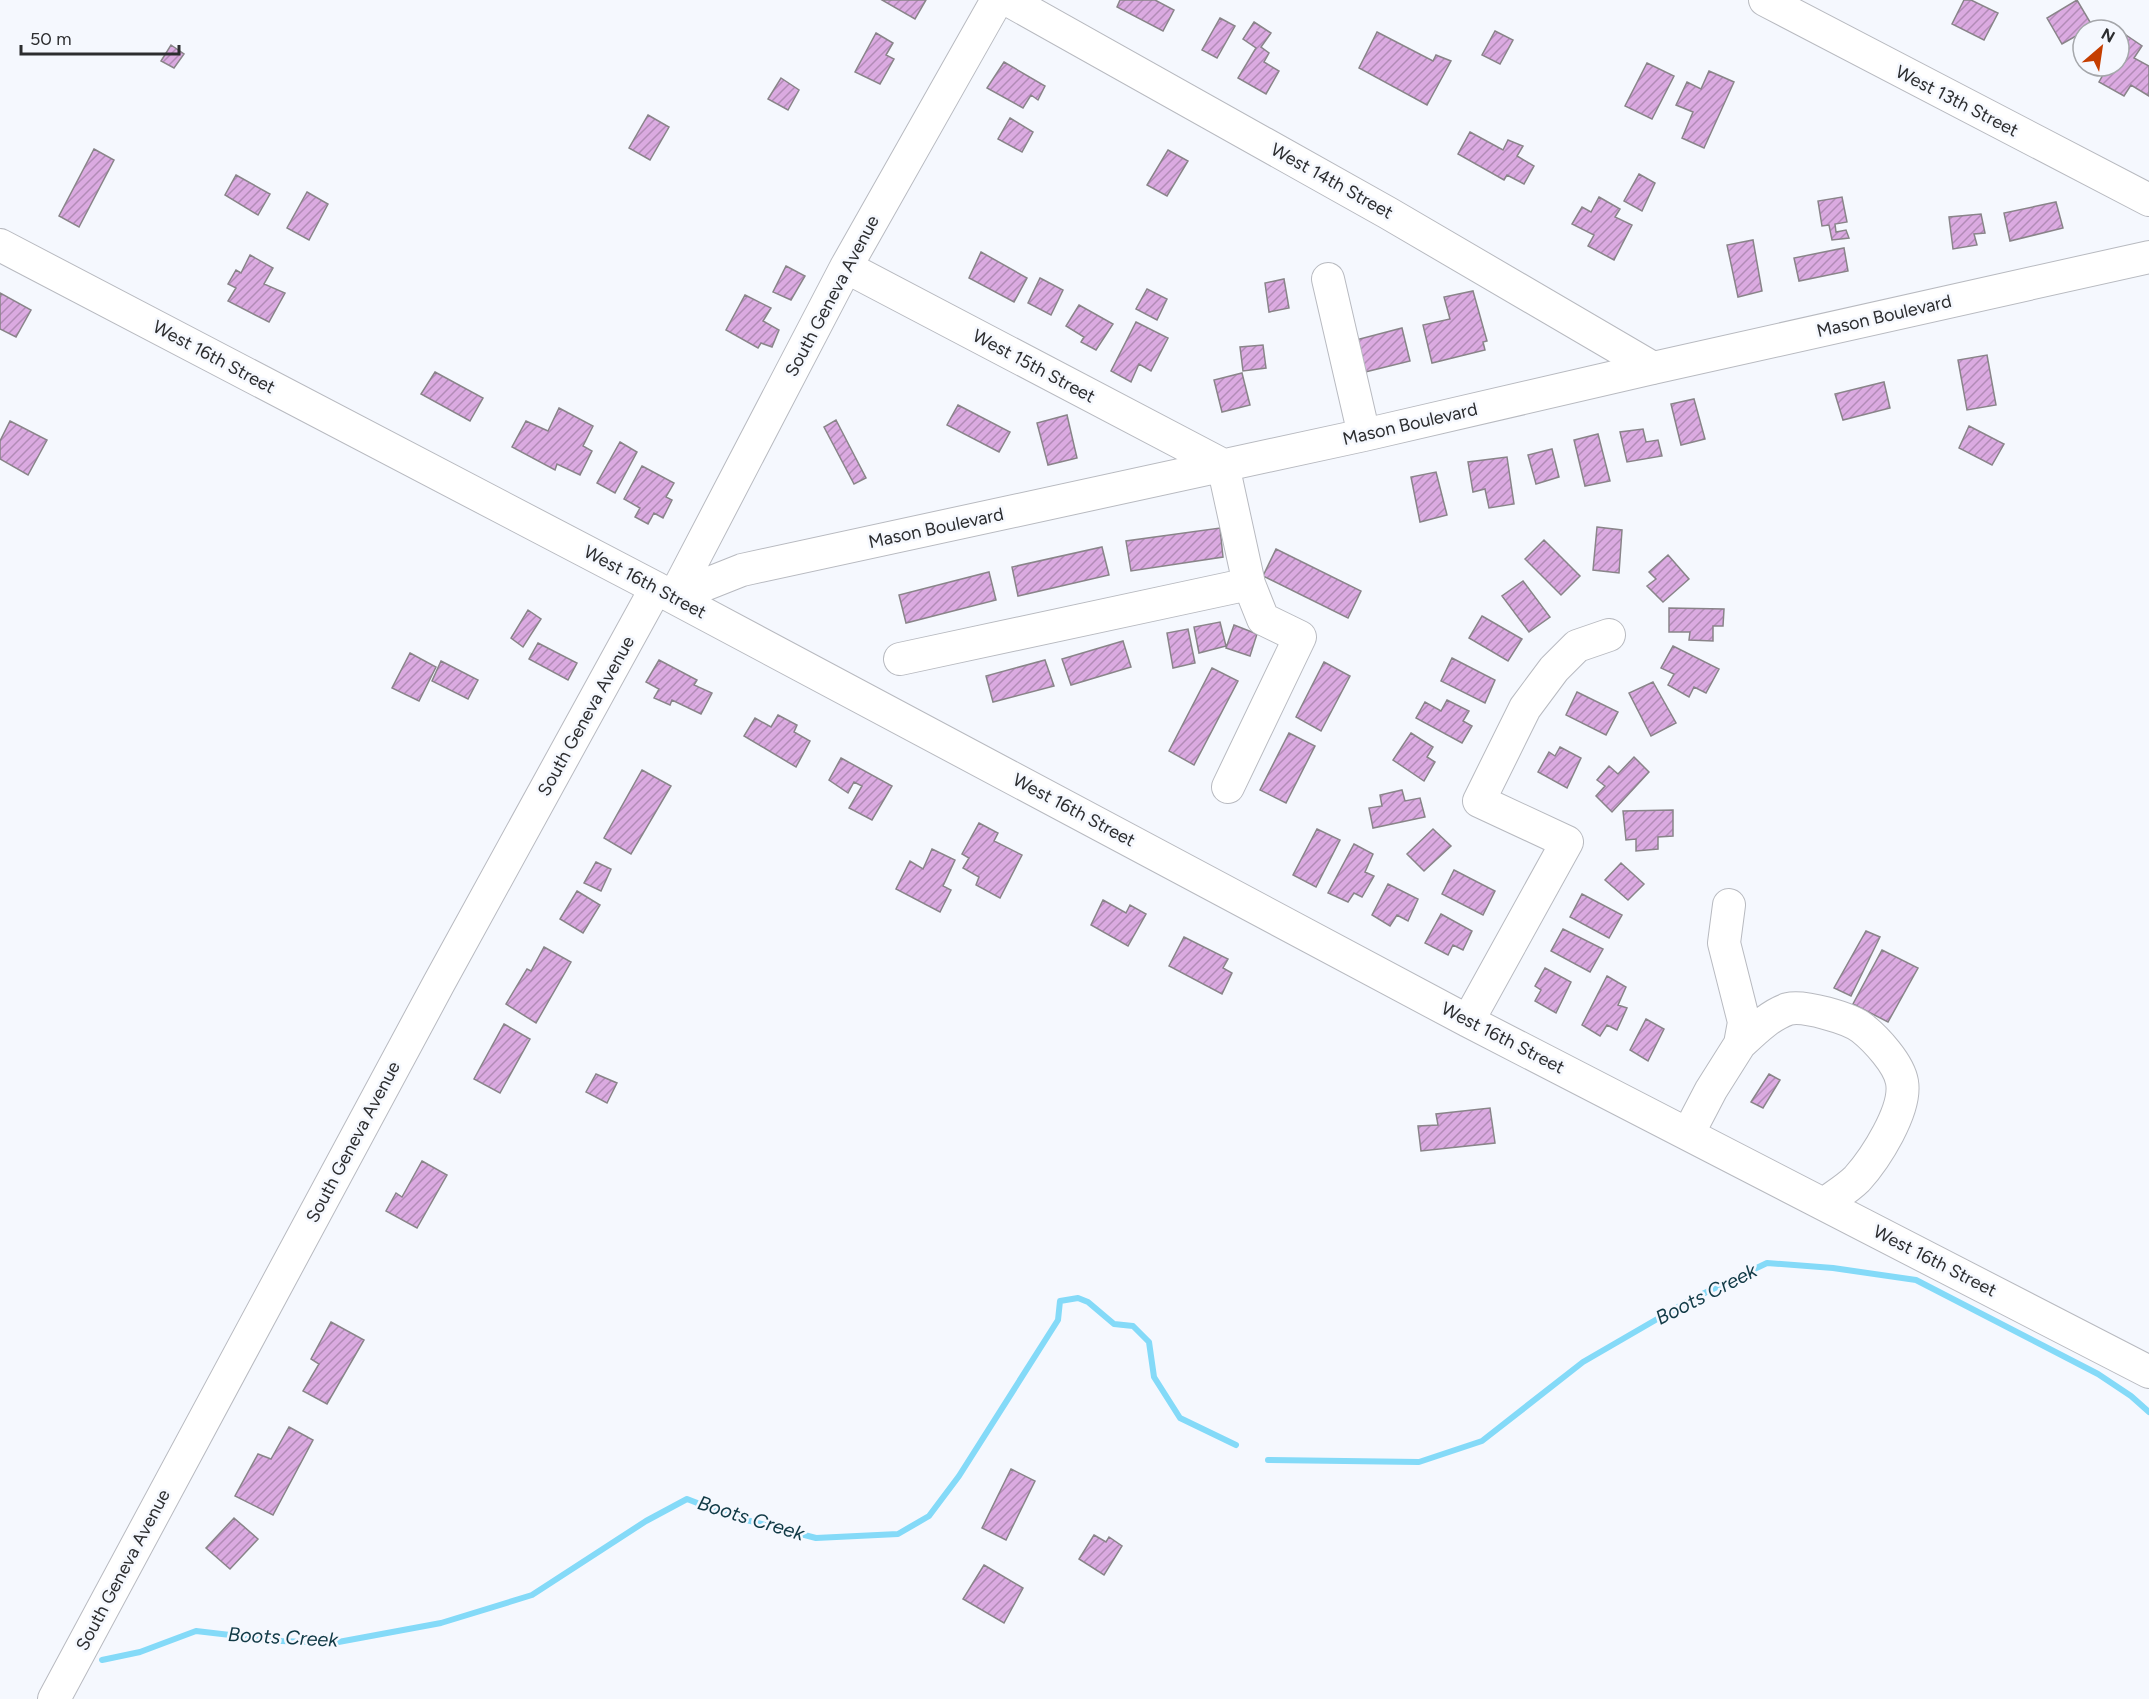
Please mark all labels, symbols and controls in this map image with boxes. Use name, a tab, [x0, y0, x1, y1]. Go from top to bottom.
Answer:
scale bar	[21, 18, 178, 56]
north arrow	[2071, 18, 2131, 78]
text: N	[2098, 24, 2118, 47]
text: 50 m	[30, 28, 72, 50]
street label: West 13th Street	[1892, 61, 2022, 142]
street label: West 14th Street	[1267, 138, 1397, 224]
street label: South Geneva Avenue	[780, 211, 884, 380]
street label: Mason Boulevard	[1814, 290, 1954, 342]
street label: West 16th Street	[149, 316, 279, 399]
street label: West 15th Street	[969, 324, 1099, 408]
street label: Mason Boulevard	[1340, 398, 1480, 450]
street label: Mason Boulevard	[866, 503, 1006, 553]
street label: West 16th Street	[580, 541, 710, 624]
street label: South Geneva Avenue	[533, 632, 639, 800]
street label: West 16th Street	[1009, 769, 1139, 852]
street label: West 16th Street	[1438, 997, 1568, 1079]
street label: South Geneva Avenue	[301, 1057, 405, 1226]
street label: West 16th Street	[1870, 1220, 2000, 1302]
water label: Boots Creek	[1651, 1258, 1762, 1330]
street label: South Geneva Avenue	[71, 1485, 175, 1654]
water label: Boots Creek	[695, 1490, 809, 1546]
water label: Boots Creek	[227, 1622, 340, 1652]

